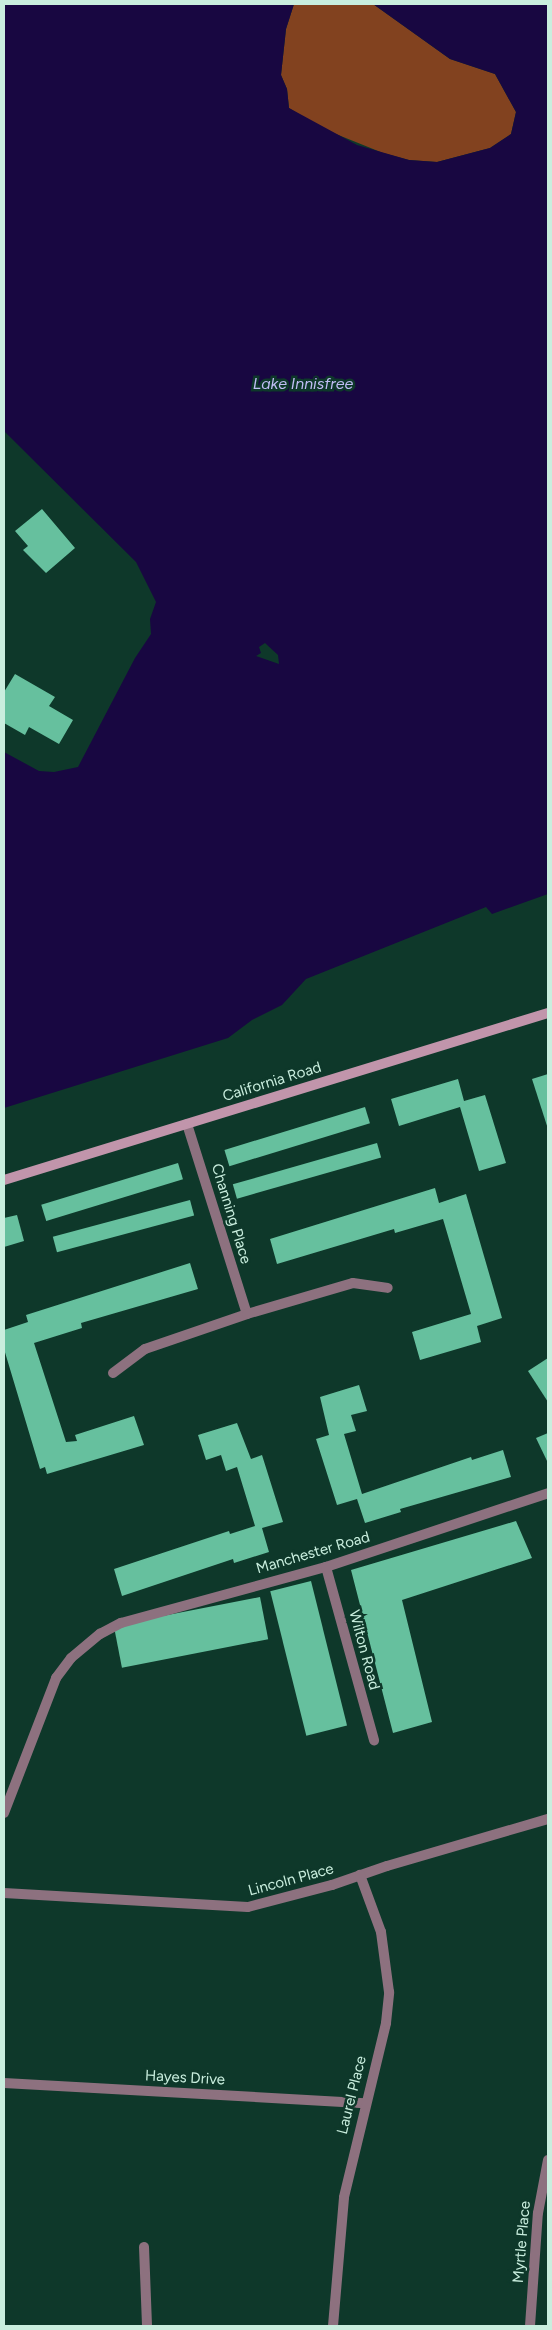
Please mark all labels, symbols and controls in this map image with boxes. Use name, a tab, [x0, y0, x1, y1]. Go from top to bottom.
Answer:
water label: Lake Innisfree	[253, 374, 353, 394]
street label: California Road	[220, 1058, 324, 1106]
street label: Channing Place	[207, 1162, 255, 1266]
street label: Manchester Road	[254, 1528, 372, 1578]
street label: Wilton Road	[345, 1608, 383, 1692]
street label: Lincoln Place	[246, 1860, 336, 1900]
street label: Laurel Place	[334, 2054, 370, 2136]
street label: Hayes Drive	[145, 2067, 225, 2089]
street label: Myrtle Place	[509, 2200, 535, 2284]

